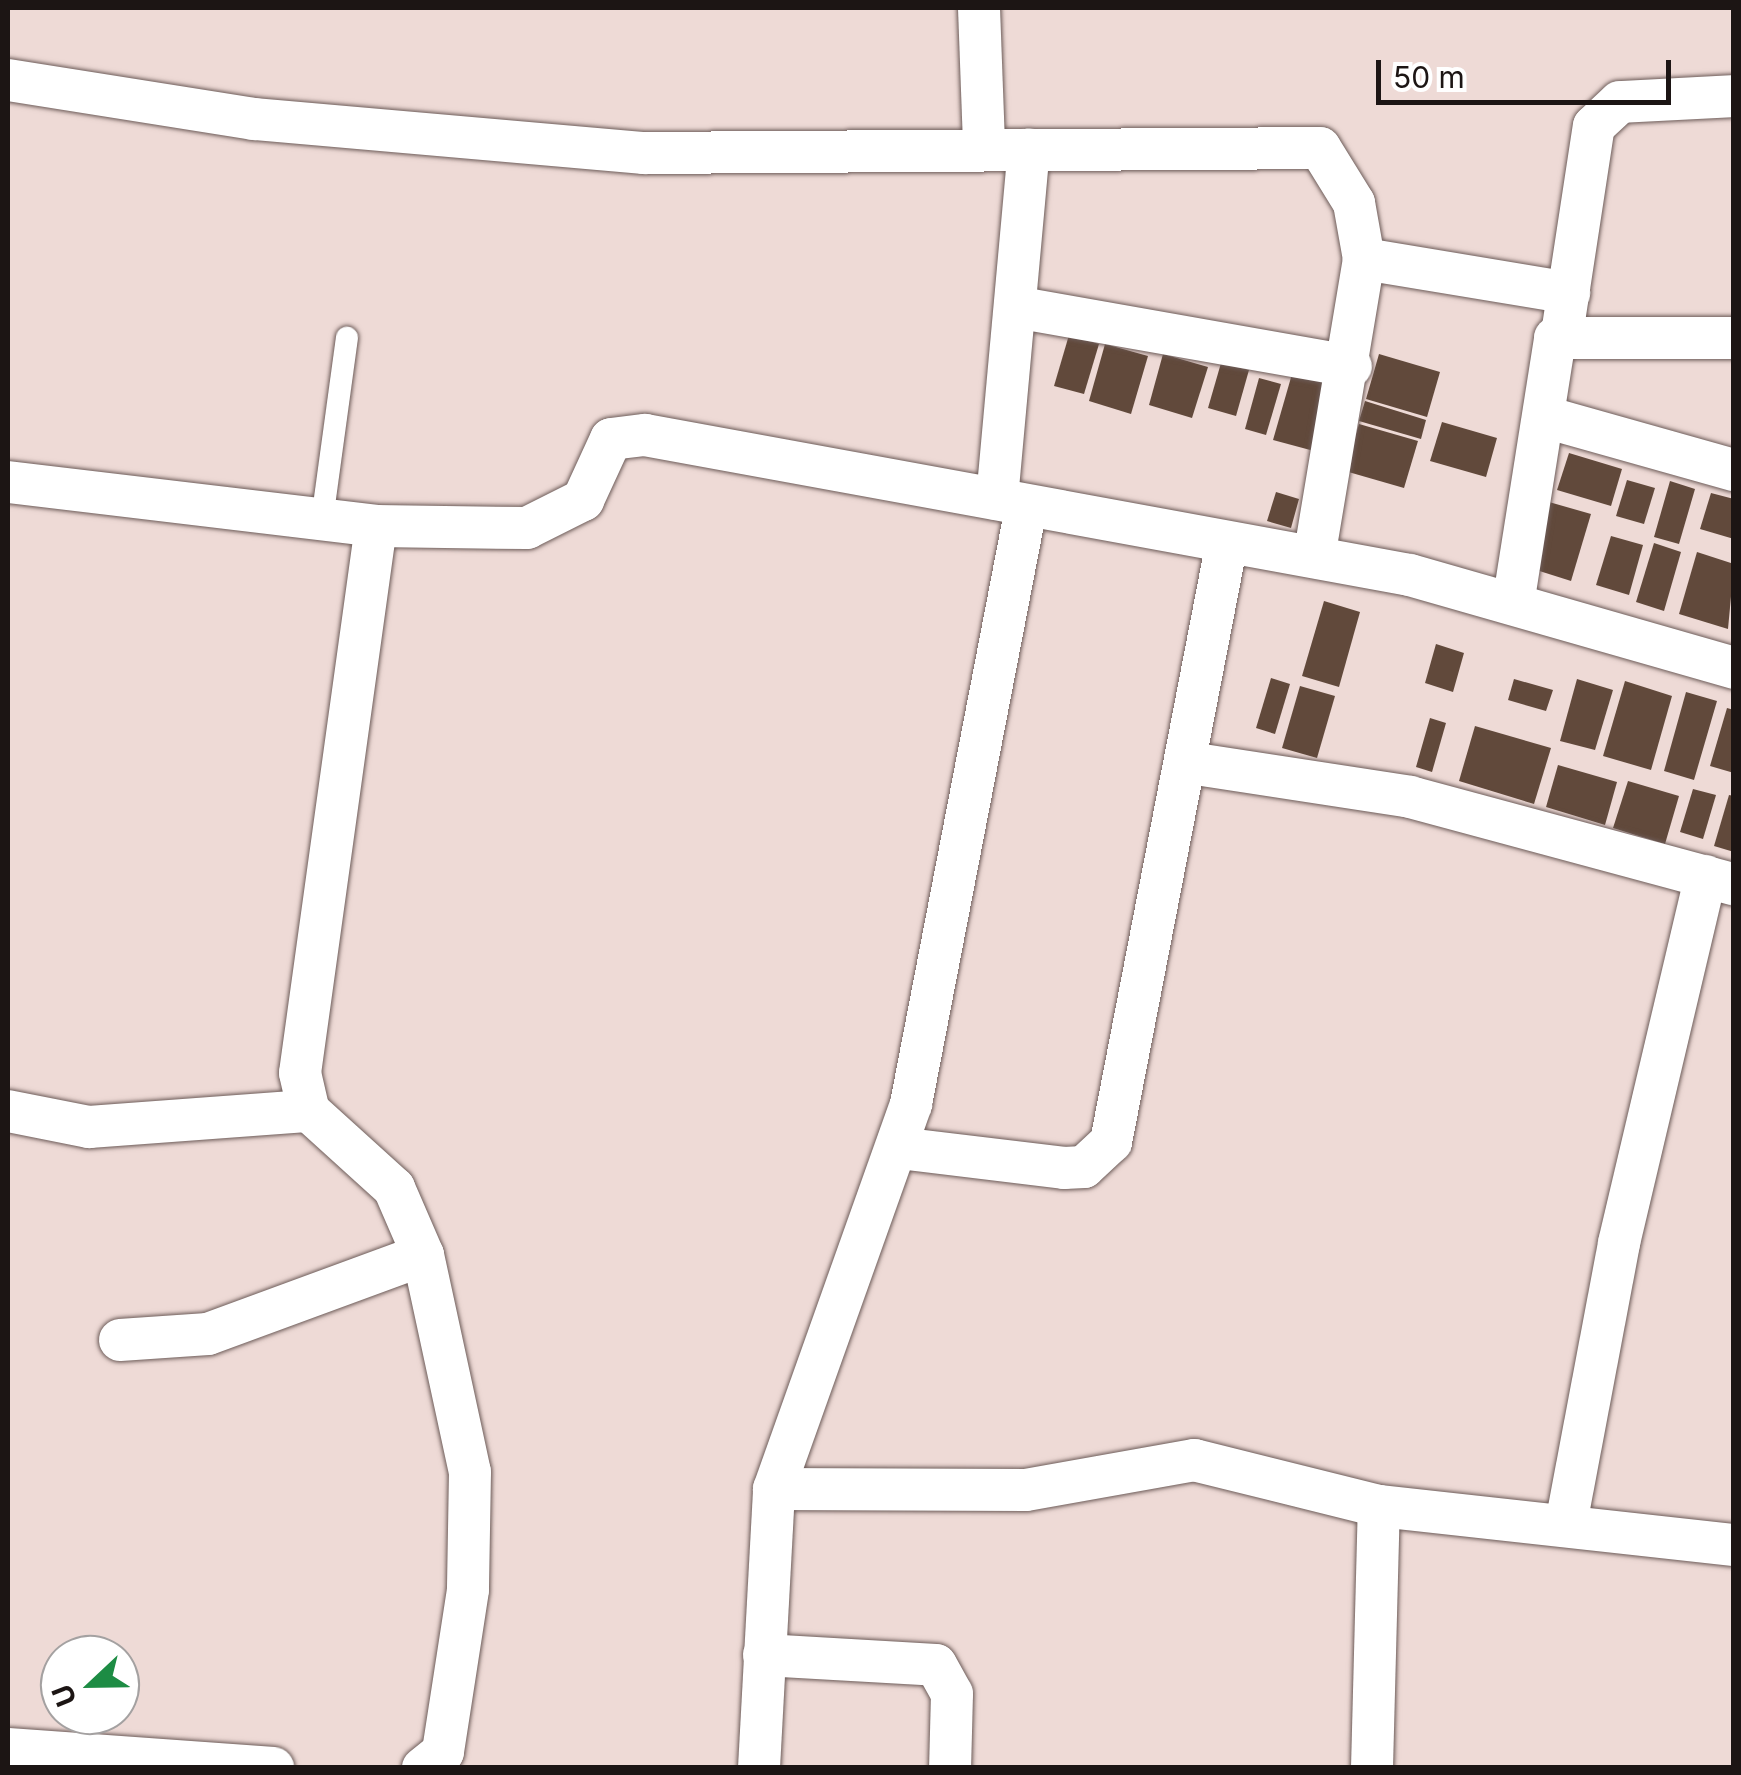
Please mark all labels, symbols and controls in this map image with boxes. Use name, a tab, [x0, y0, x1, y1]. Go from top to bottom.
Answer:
scale bar	[1381, 40, 1676, 102]
text: 50 m	[1393, 59, 1465, 95]
north arrow	[40, 1635, 140, 1735]
text: U	[44, 1680, 84, 1711]

